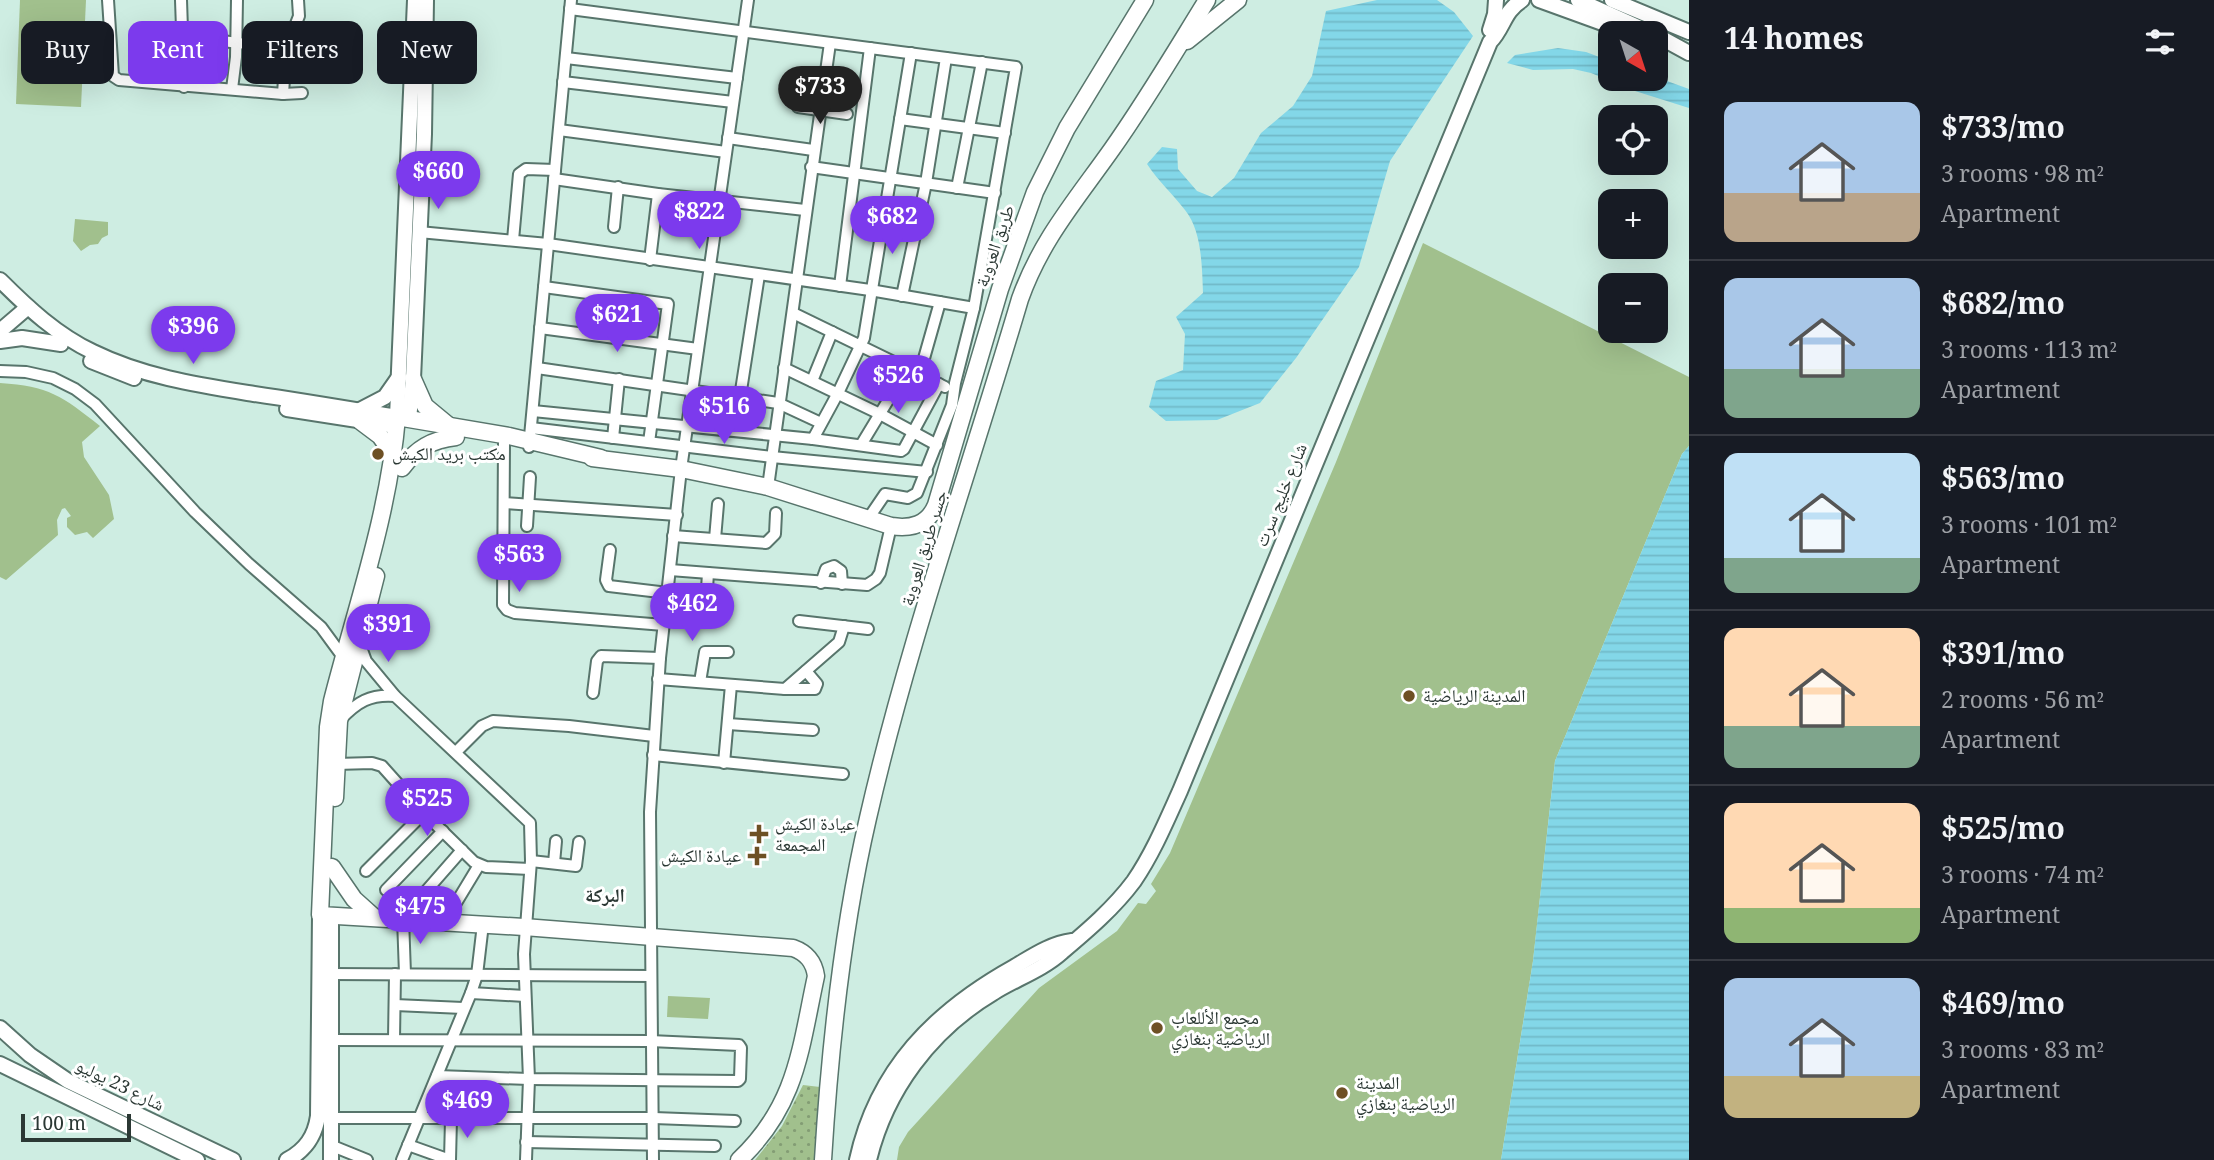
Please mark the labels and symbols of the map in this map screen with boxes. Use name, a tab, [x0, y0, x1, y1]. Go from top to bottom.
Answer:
north arrow	[1598, 21, 1668, 91]
pin: $733	[779, 66, 861, 126]
pin: $660	[397, 152, 479, 211]
pin: $822	[658, 191, 740, 251]
pin: $682	[851, 196, 933, 256]
street label: طريق العروبة	[969, 201, 1025, 292]
pin: $621	[576, 294, 658, 354]
pin: $396	[152, 306, 234, 366]
pin: $526	[857, 356, 939, 415]
pin: $516	[683, 386, 765, 446]
street label: شارع خليج سرت	[1248, 439, 1317, 552]
place label: مكتب بريد الكيش	[392, 441, 506, 471]
marker: مكتب بريد الكيش	[370, 446, 386, 462]
street label: جسر طريق العروبة	[894, 487, 958, 610]
pin: $563	[478, 534, 560, 594]
pin: $462	[651, 584, 733, 643]
pin: $391	[347, 604, 429, 664]
place label: المدينة الرياضية	[1423, 683, 1525, 713]
marker: المدينة الرياضية	[1401, 688, 1417, 704]
pin: $525	[386, 778, 468, 838]
place label: عيادة الكيش المجمعة	[775, 811, 855, 862]
marker: عيادة الكيش المجمعة	[749, 824, 769, 844]
place label: عيادة الكيش	[661, 843, 741, 873]
marker: عيادة الكيش	[747, 846, 767, 866]
district label: البركة	[585, 882, 625, 914]
pin: $475	[379, 886, 461, 946]
place label: مجمع الأللعاب الرياضية بنغازي	[1171, 1005, 1270, 1056]
marker: مجمع الأللعاب الرياضية بنغازي	[1149, 1020, 1165, 1036]
street label: شارع 23 يوليو	[70, 1052, 169, 1121]
place label: المدينة الرياضية بنغازي	[1356, 1070, 1455, 1121]
pin: $469	[426, 1080, 508, 1140]
marker: المدينة الرياضية بنغازي	[1334, 1085, 1350, 1101]
scale bar	[21, 1111, 131, 1143]

